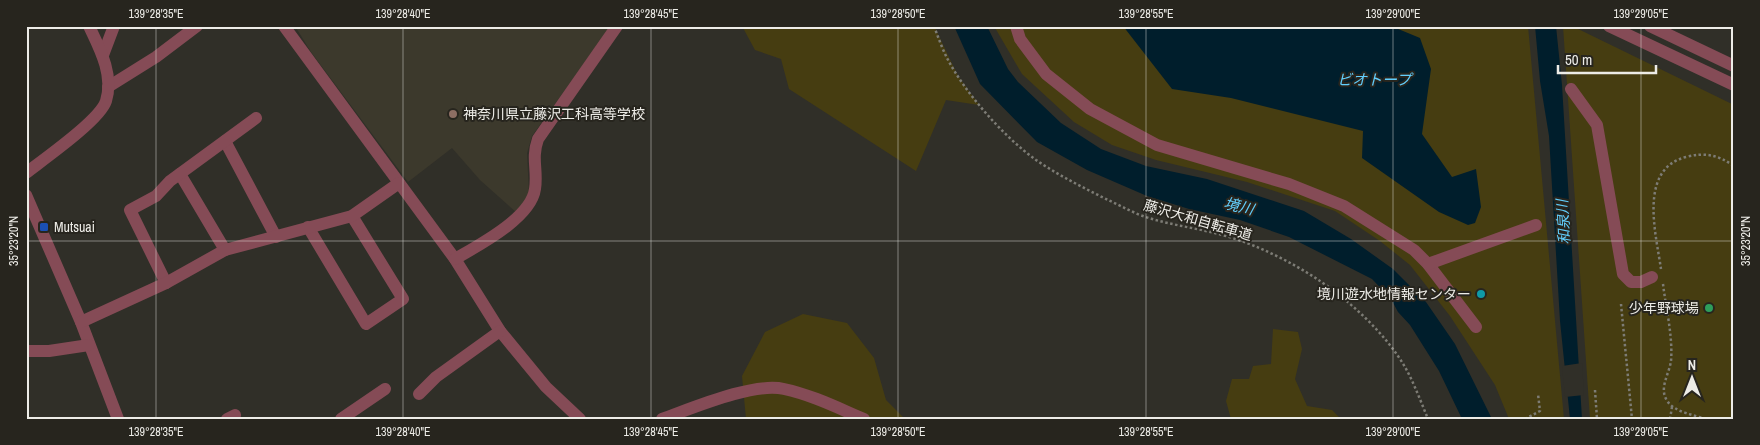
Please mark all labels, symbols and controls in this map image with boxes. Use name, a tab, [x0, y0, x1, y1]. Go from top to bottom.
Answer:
text: 139°28'35"E	[128, 6, 184, 22]
text: 139°28'40"E	[375, 6, 431, 22]
text: 139°28'45"E	[623, 6, 679, 22]
text: 139°28'50"E	[870, 6, 926, 22]
text: 139°28'55"E	[1118, 6, 1174, 22]
text: 139°29'00"E	[1365, 6, 1421, 22]
text: 139°29'05"E	[1613, 6, 1669, 22]
scale bar	[1558, 42, 1655, 74]
text: 50 m	[1565, 49, 1592, 70]
water label: ビオトープ	[1337, 69, 1414, 90]
place label: 神奈川県立藤沢工科高等学校	[463, 105, 645, 123]
marker: 神奈川県立藤沢工科高等学校	[447, 108, 459, 120]
water label: 境川	[1222, 192, 1258, 220]
street label: 藤沢大和自転車道	[1142, 196, 1254, 244]
water label: 和泉川	[1551, 197, 1575, 245]
text: 35°23'20"N	[6, 216, 22, 266]
text: 35°23'20"N	[1738, 216, 1754, 266]
place label: Mutsuai	[54, 218, 95, 236]
marker: Mutsuai	[38, 221, 50, 233]
place label: 境川遊水地情報センター	[1317, 285, 1471, 303]
marker: 境川遊水地情報センター	[1475, 288, 1487, 300]
place label: 少年野球場	[1629, 299, 1699, 317]
marker: 少年野球場	[1703, 302, 1715, 314]
north arrow	[1668, 352, 1718, 402]
text: N	[1688, 356, 1696, 374]
text: 139°28'35"E	[128, 424, 184, 440]
text: 139°28'40"E	[375, 424, 431, 440]
text: 139°28'45"E	[623, 424, 679, 440]
text: 139°28'50"E	[870, 424, 926, 440]
text: 139°28'55"E	[1118, 424, 1174, 440]
text: 139°29'00"E	[1365, 424, 1421, 440]
text: 139°29'05"E	[1613, 424, 1669, 440]

